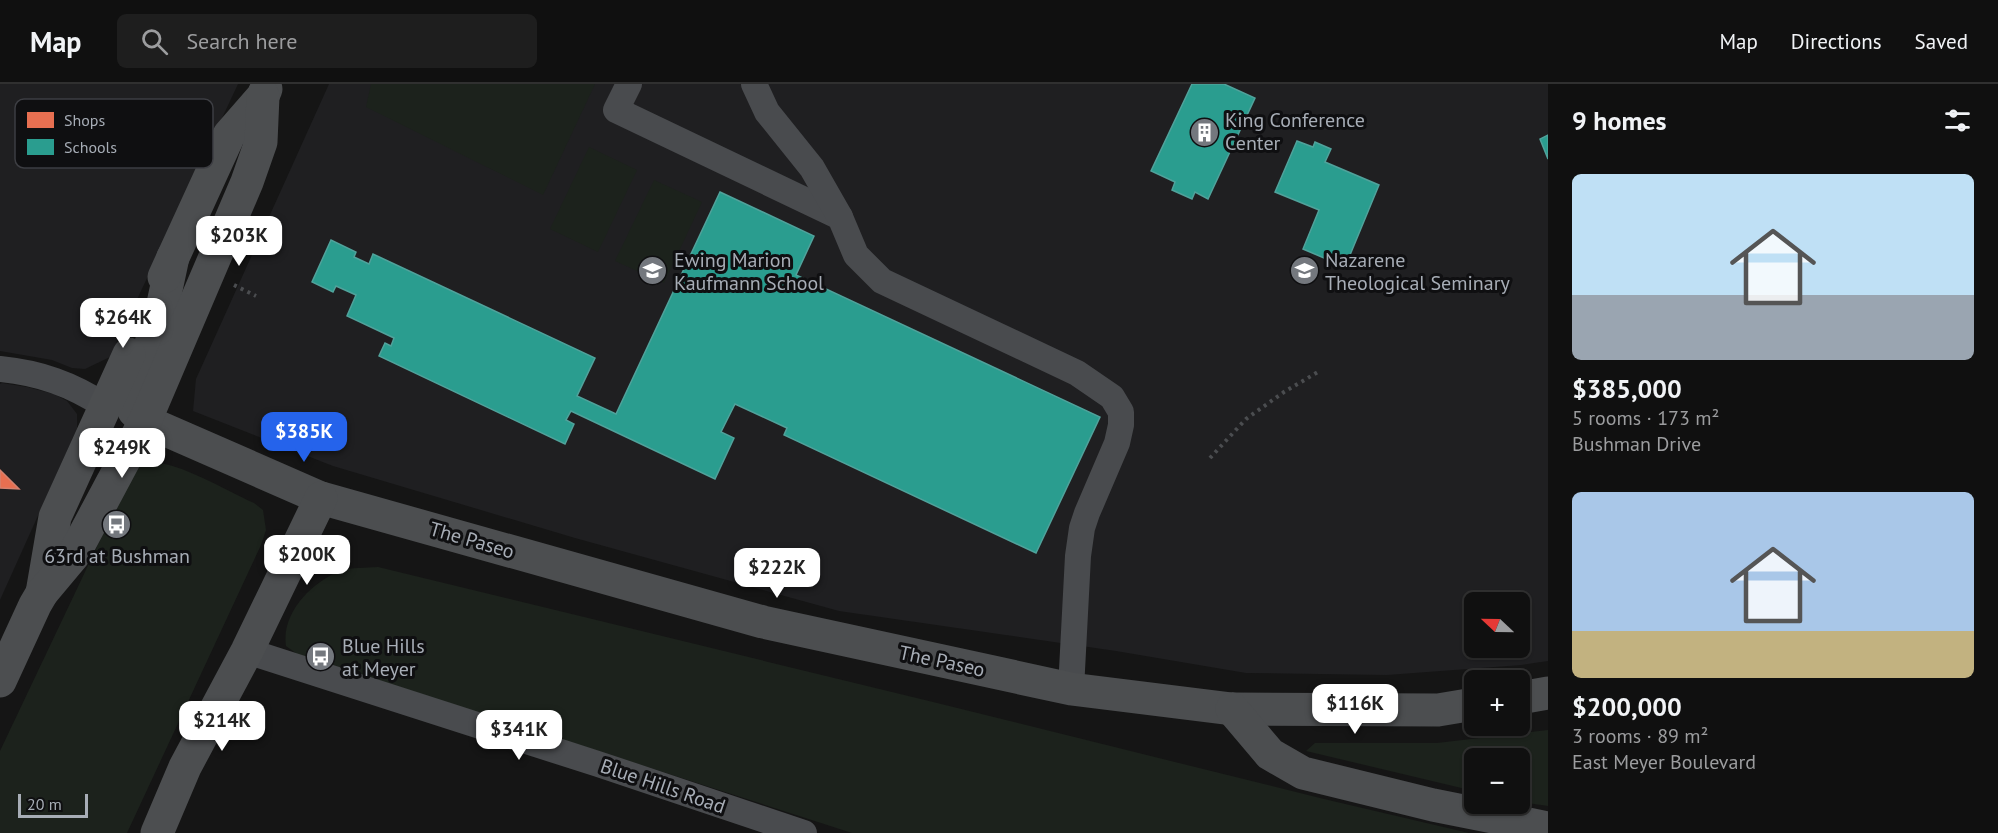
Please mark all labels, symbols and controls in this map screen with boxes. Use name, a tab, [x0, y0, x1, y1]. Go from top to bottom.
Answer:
search box	[117, 14, 537, 68]
text: Map	[30, 23, 81, 60]
icon: search	[138, 25, 171, 58]
text: Search here	[186, 27, 297, 55]
text: Map	[1719, 28, 1758, 55]
text: Directions	[1791, 28, 1882, 55]
text: Saved	[1915, 28, 1968, 55]
legend	[15, 99, 213, 168]
text: 9 homes	[1572, 104, 1667, 137]
icon: filters	[1941, 104, 1974, 137]
place label: King Conference Center	[1225, 107, 1365, 156]
text: Shops	[64, 110, 105, 130]
building icon: King Conference Center	[1188, 116, 1220, 148]
text: Schools	[64, 137, 117, 157]
icon: home	[1719, 213, 1827, 321]
pin: $203K	[197, 216, 281, 267]
text: $203K	[210, 222, 268, 248]
place label: Ewing Marion Kaufmann School	[674, 247, 824, 296]
place label: Nazarene Theological Seminary	[1325, 247, 1511, 296]
school or university icon: Ewing Marion Kaufmann School	[637, 255, 669, 287]
school or university icon: Nazarene Theological Seminary	[1288, 255, 1320, 287]
pin: $264K	[81, 298, 165, 349]
text: $264K	[94, 304, 152, 330]
text: $385,000	[1572, 372, 1682, 405]
text: 5 rooms · 173 m²	[1572, 405, 1719, 431]
pin: $385K	[262, 412, 346, 463]
text: $385K	[275, 418, 333, 444]
pin: $249K	[80, 428, 164, 479]
text: Bushman Drive	[1572, 431, 1701, 457]
text: $249K	[93, 434, 151, 460]
bus stop icon: 63rd at Bushman	[101, 509, 133, 541]
street label: The Paseo	[427, 516, 517, 564]
icon: home	[1719, 531, 1827, 639]
pin: $200K	[265, 535, 349, 586]
text: $200K	[278, 541, 336, 567]
place label: 63rd at Bushman	[44, 543, 190, 569]
pin: $222K	[735, 548, 819, 599]
text: $222K	[748, 554, 806, 580]
north arrow	[1464, 592, 1530, 658]
map controls	[1464, 592, 1530, 814]
place label: Blue Hills at Meyer	[342, 633, 425, 682]
street label: The Paseo	[897, 639, 987, 683]
bus stop icon: Blue Hills at Meyer	[305, 641, 337, 673]
button: +	[1464, 670, 1530, 736]
pin: $116K	[1313, 684, 1397, 735]
text: $116K	[1326, 690, 1384, 716]
text: $200,000	[1572, 690, 1682, 723]
pin: $214K	[180, 701, 264, 752]
text: $214K	[193, 707, 251, 733]
pin: $341K	[477, 710, 561, 761]
text: $341K	[490, 716, 548, 742]
text: 3 rooms · 89 m²	[1572, 723, 1708, 749]
button: −	[1464, 748, 1530, 814]
text: East Meyer Boulevard	[1572, 749, 1756, 775]
street label: Blue Hills Road	[597, 752, 729, 820]
scale bar	[18, 791, 88, 818]
text: 20 m	[27, 794, 62, 814]

